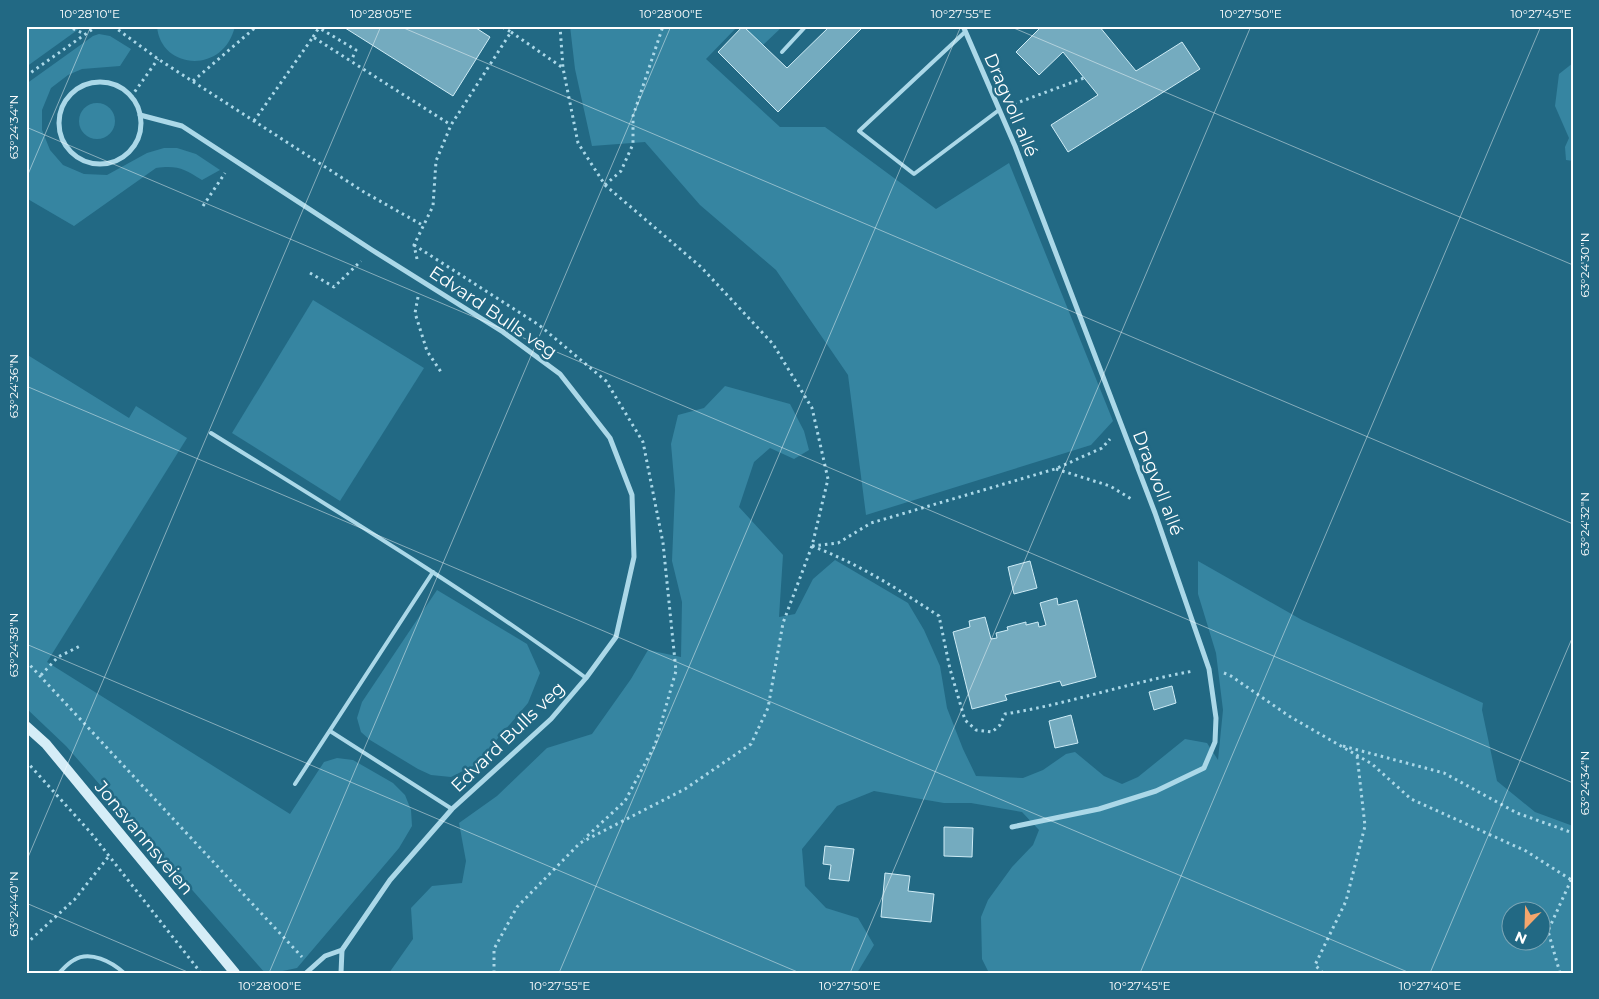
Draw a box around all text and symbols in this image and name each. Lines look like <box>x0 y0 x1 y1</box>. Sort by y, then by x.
text: 10°28'10"E <box>60 6 120 21</box>
text: 10°28'05"E <box>350 6 412 21</box>
text: 10°28'00"E <box>639 6 703 21</box>
text: 10°27'55"E <box>931 6 991 21</box>
text: 10°27'50"E <box>1220 6 1282 21</box>
text: 10°27'45"E <box>1510 6 1572 21</box>
street label: Dragvoll allé <box>979 50 1043 160</box>
text: 63°24'34"N <box>6 95 21 159</box>
text: 63°24'30"N <box>1577 232 1592 298</box>
street label: Edvard Bulls veg <box>425 261 561 363</box>
text: 63°24'36"N <box>6 354 21 418</box>
street label: Dragvoll allé <box>1128 427 1188 539</box>
text: 63°24'32"N <box>1577 492 1592 556</box>
text: 63°24'38"N <box>6 613 21 677</box>
street label: Edvard Bulls veg <box>447 677 569 797</box>
text: 63°24'34"N <box>1577 751 1592 815</box>
street label: Jonsvannsveien <box>89 776 198 900</box>
text: 63°24'40"N <box>6 871 21 937</box>
north arrow <box>1502 902 1552 952</box>
text: N <box>1512 927 1530 948</box>
text: 10°28'00"E <box>238 978 302 993</box>
text: 10°27'55"E <box>530 978 590 993</box>
text: 10°27'50"E <box>819 978 881 993</box>
text: 10°27'45"E <box>1109 978 1171 993</box>
text: 10°27'40"E <box>1399 978 1461 993</box>

